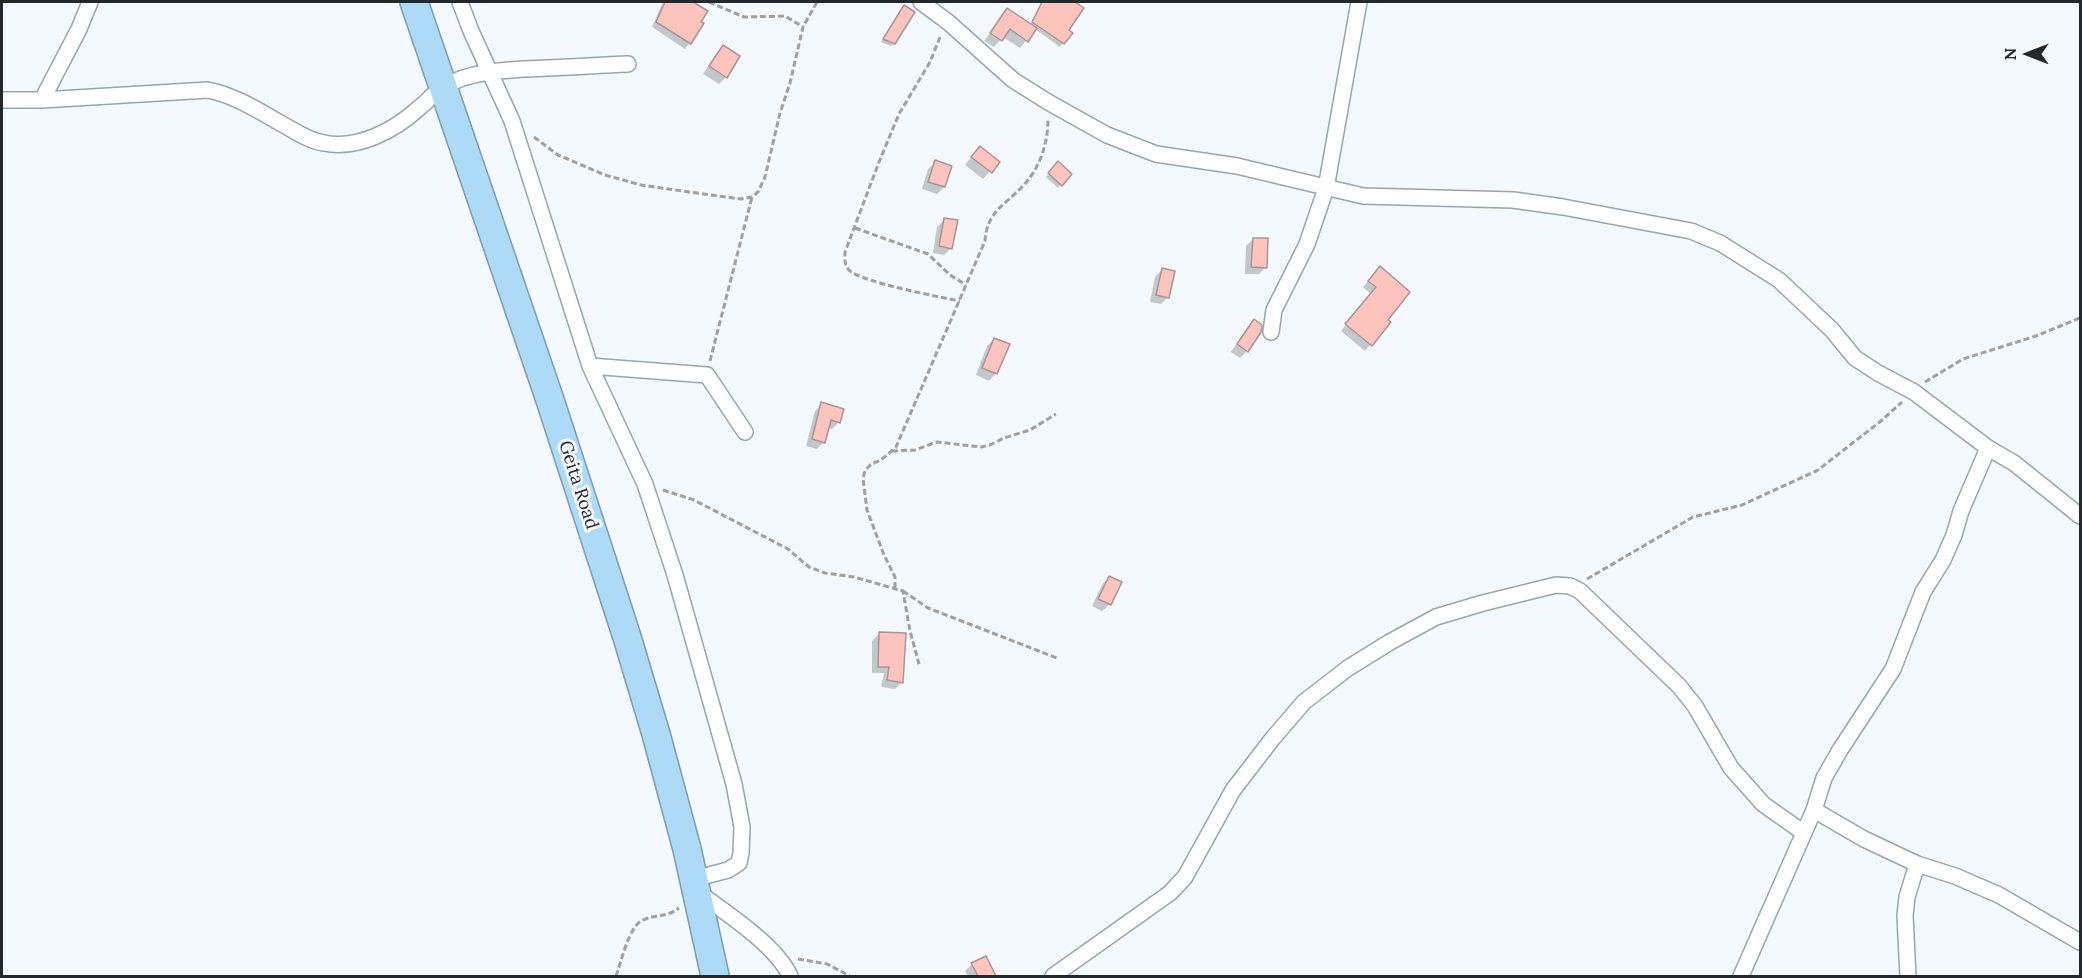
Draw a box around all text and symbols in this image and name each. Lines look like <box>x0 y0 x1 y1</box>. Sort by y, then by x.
north arrow <box>1998 24 2058 84</box>
text: N <box>2000 48 2020 60</box>
street label: Geita Road <box>554 438 602 532</box>

